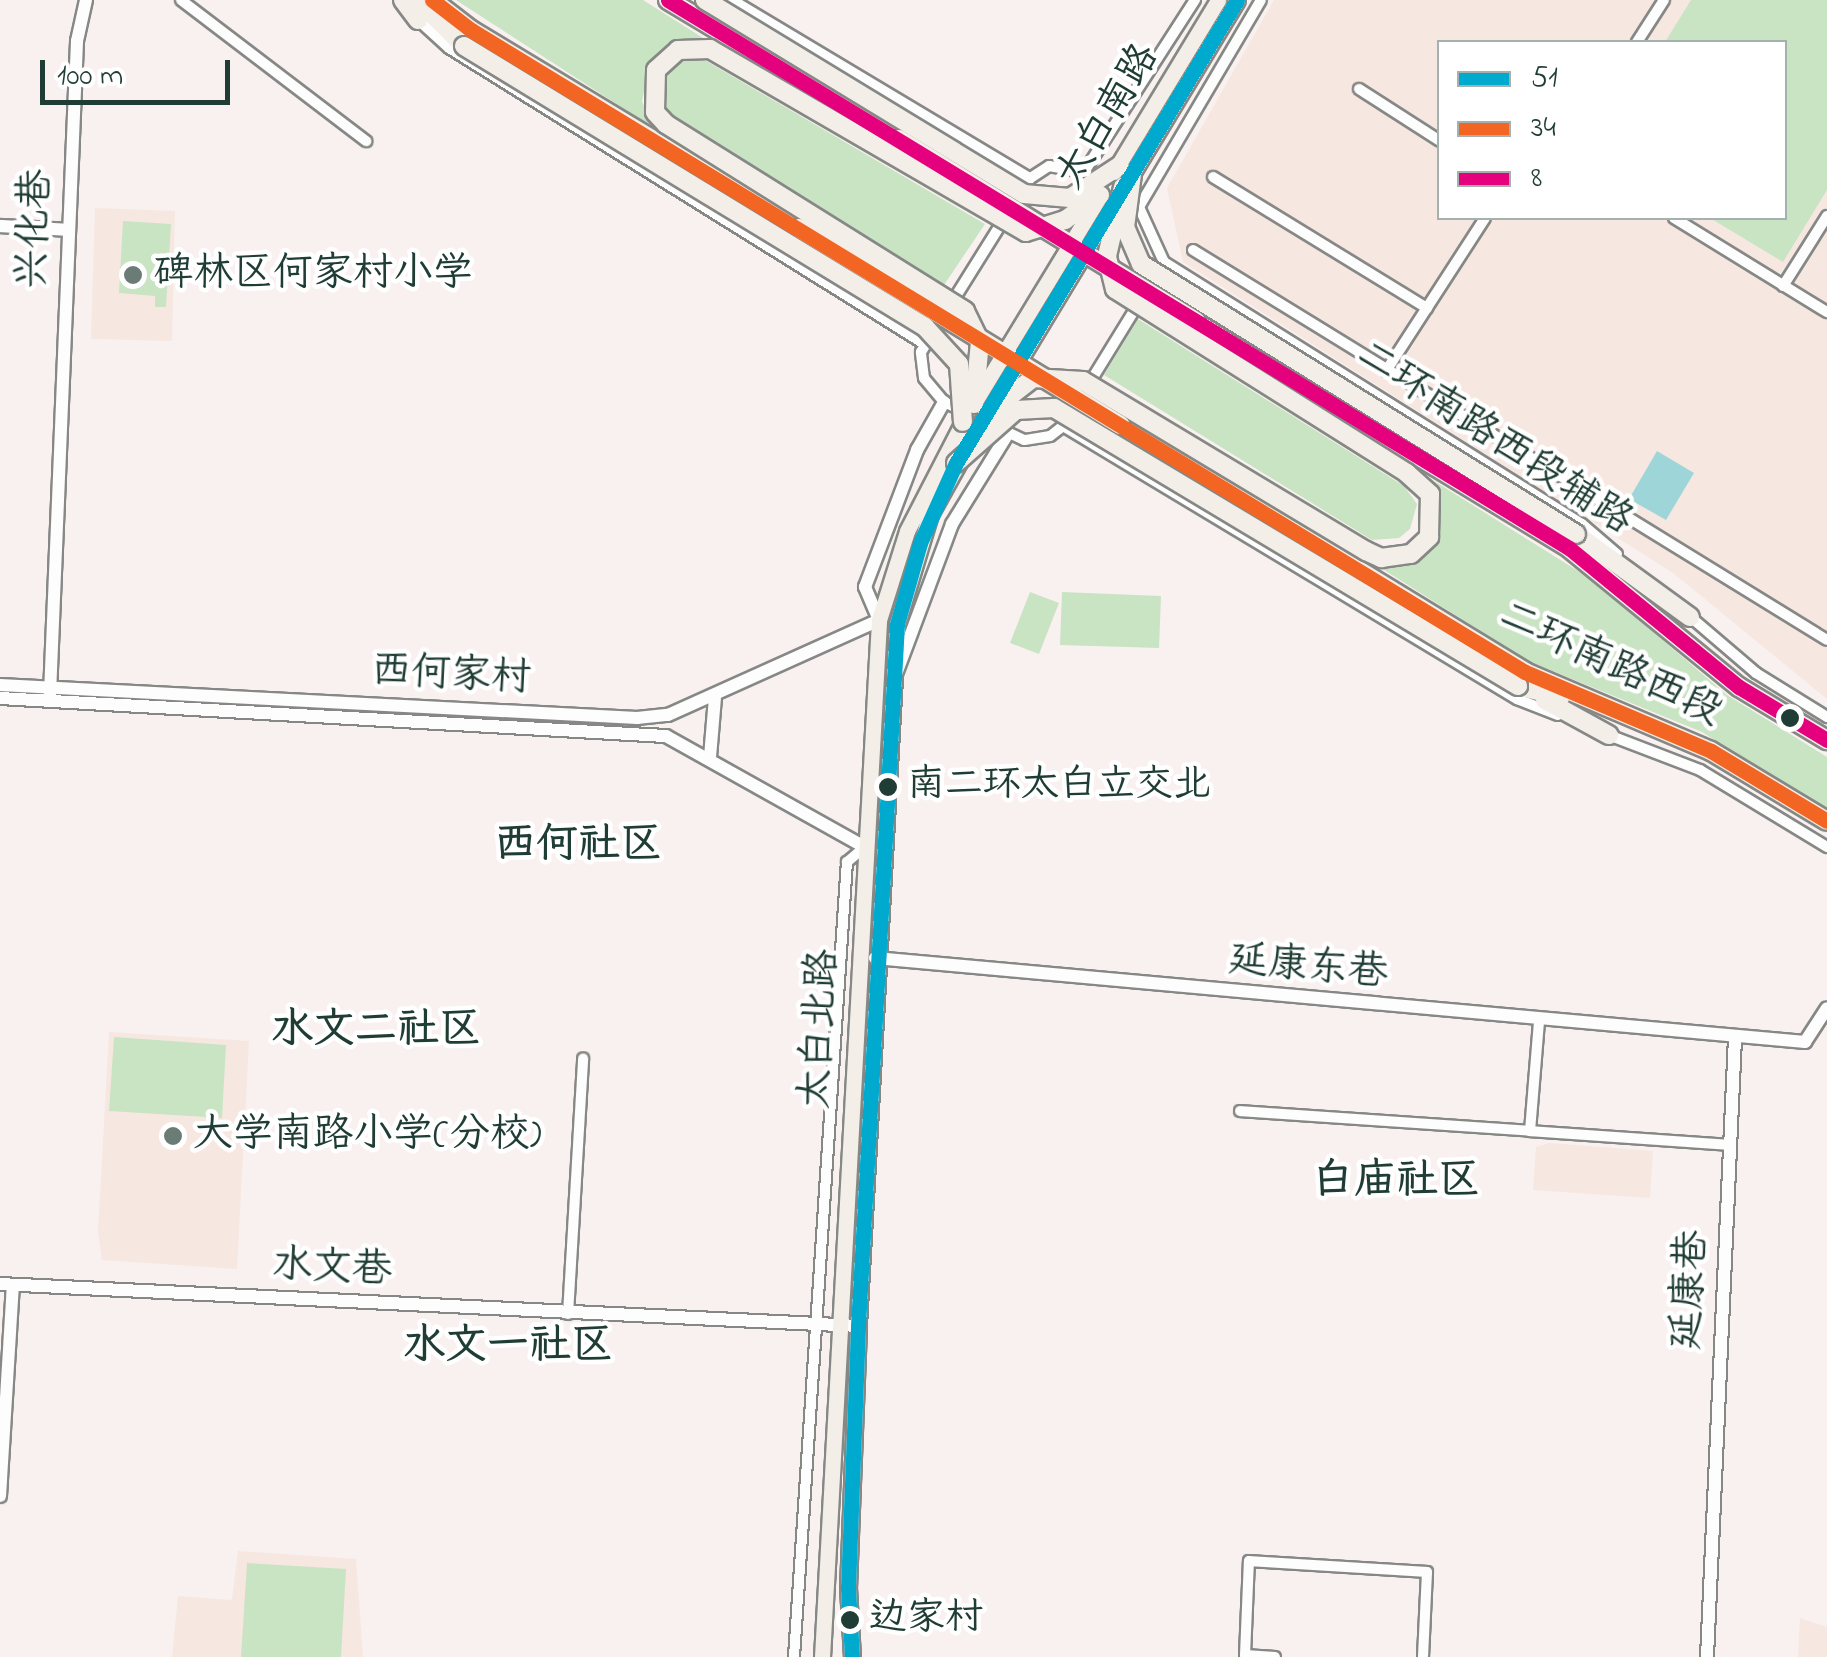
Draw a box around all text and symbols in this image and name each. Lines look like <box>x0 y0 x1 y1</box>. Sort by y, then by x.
street label: 太白南路 <box>1047 36 1171 198</box>
scale bar <box>45 40 235 102</box>
legend <box>1437 40 1787 220</box>
text: 100 m <box>57 55 123 99</box>
text: 51 <box>1531 57 1558 101</box>
text: 34 <box>1531 107 1556 151</box>
text: 8 <box>1531 157 1542 201</box>
street label: 兴化巷 <box>10 168 62 290</box>
place label: 碑林区何家村小学 <box>153 251 473 299</box>
marker: 碑林区何家村小学 <box>122 264 144 286</box>
street label: 二环南路西段辅路 <box>1347 332 1641 546</box>
street label: 二环南路西段 <box>1491 593 1729 737</box>
street label: 西何家村 <box>370 648 532 704</box>
unlabelled marker <box>1780 708 1800 728</box>
place label: 南二环太白立交北 <box>907 764 1211 810</box>
marker: 南二环太白立交北 <box>878 777 898 797</box>
district label: 西何社区 <box>494 821 662 871</box>
street label: 延康东巷 <box>1226 937 1390 999</box>
street label: 太白北路 <box>793 948 849 1110</box>
district label: 水文二社区 <box>271 1006 481 1056</box>
place label: 大学南路小学(分校) <box>193 1112 542 1160</box>
marker: 大学南路小学(分校) <box>162 1125 184 1147</box>
district label: 白庙社区 <box>1312 1157 1480 1207</box>
street label: 延康巷 <box>1664 1229 1718 1351</box>
street label: 水文巷 <box>271 1242 393 1296</box>
district label: 水文一社区 <box>403 1322 613 1372</box>
place label: 边家村 <box>869 1597 983 1643</box>
marker: 边家村 <box>840 1610 860 1630</box>

